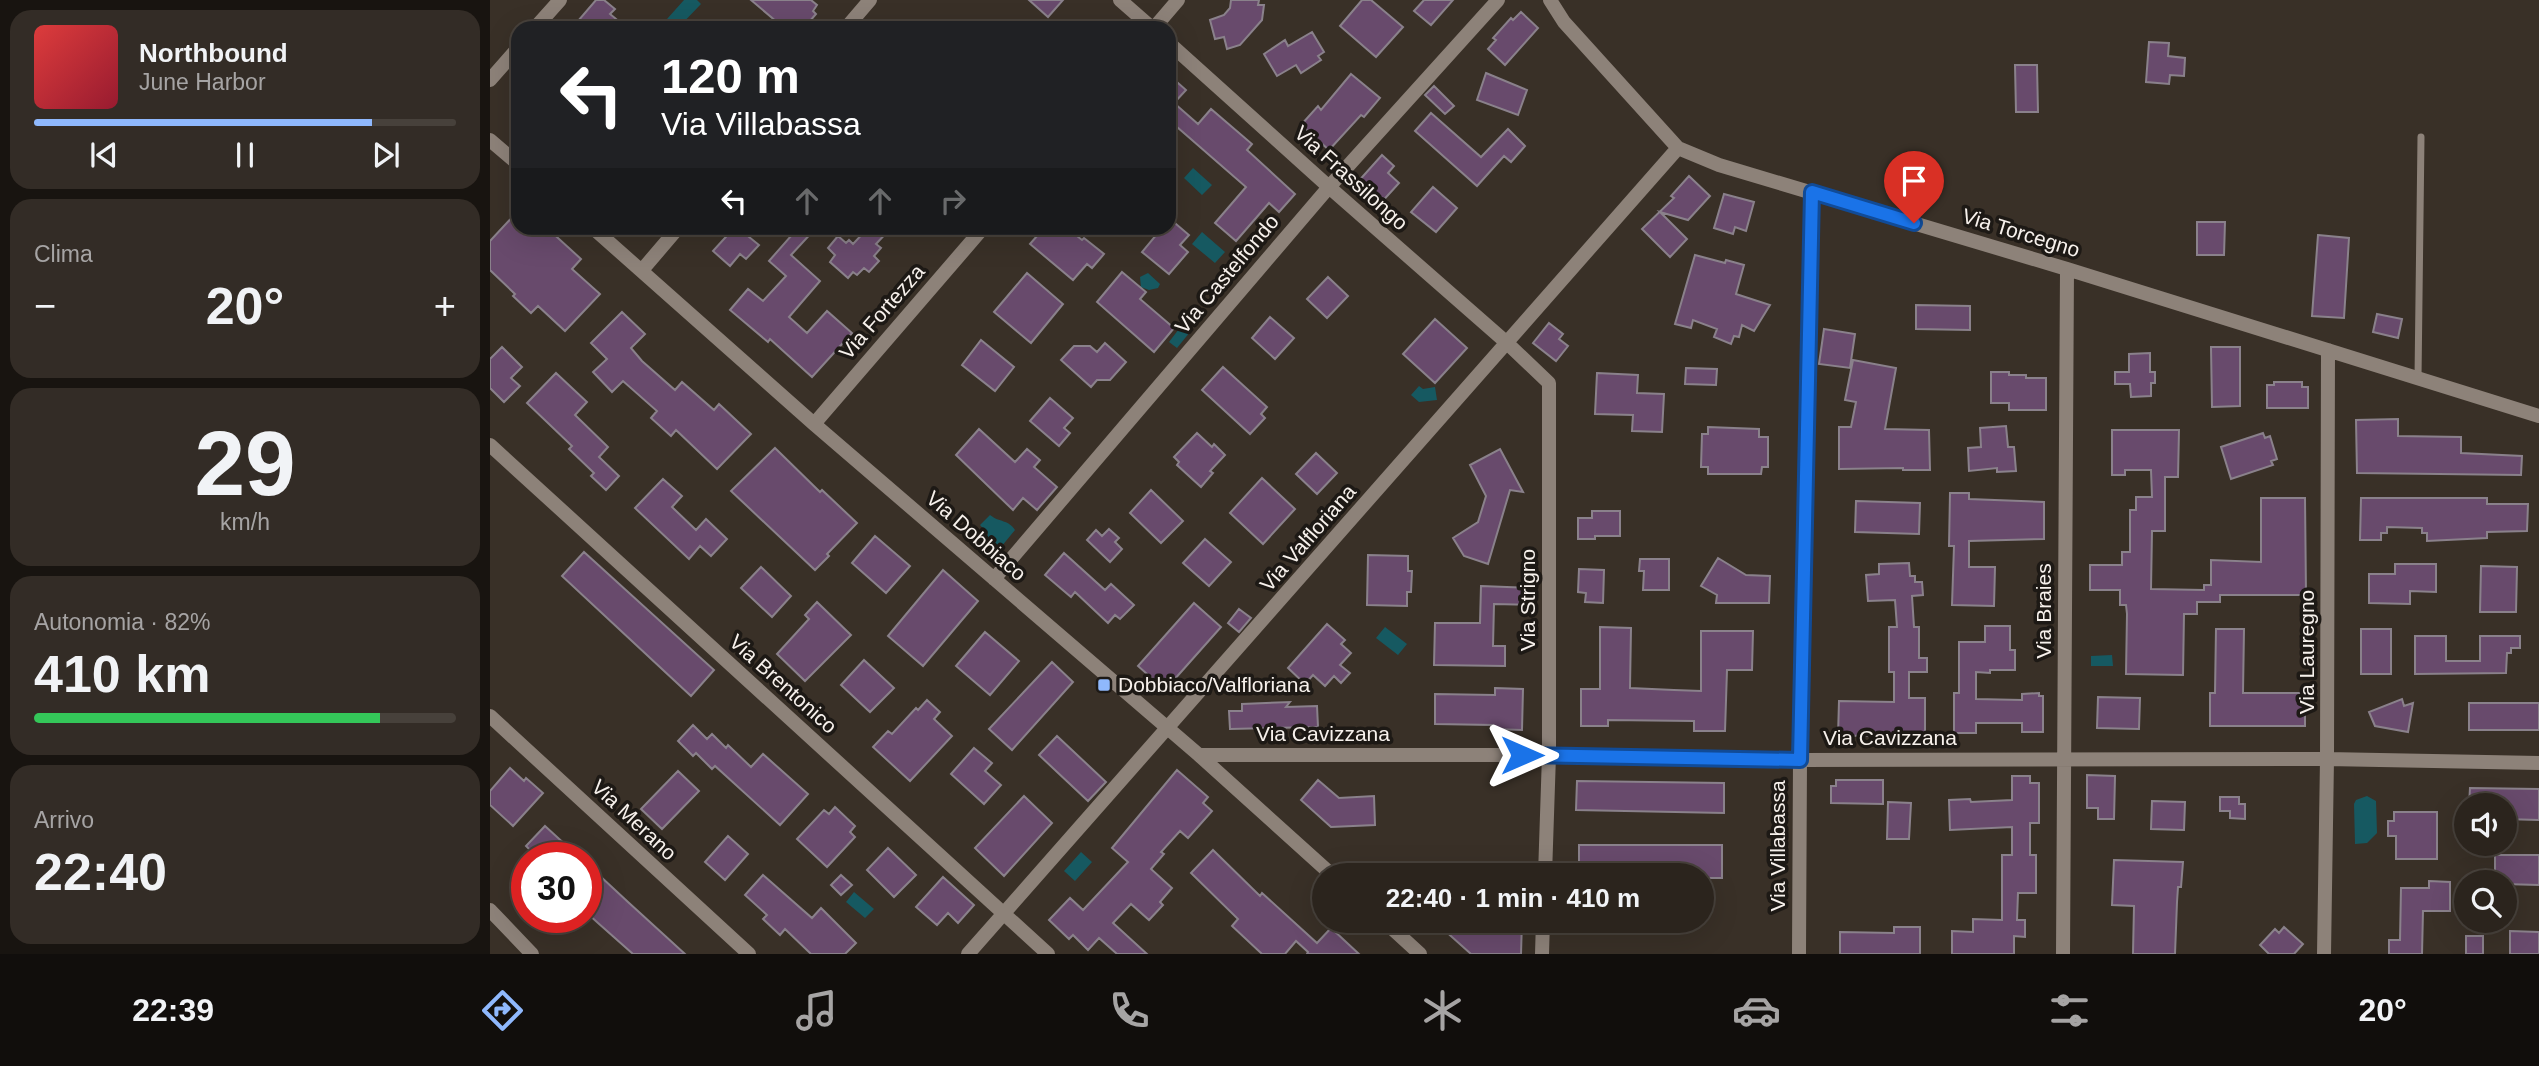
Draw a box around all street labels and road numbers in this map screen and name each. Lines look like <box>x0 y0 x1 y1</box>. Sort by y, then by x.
street label: Via Frassilongo <box>1290 121 1413 234</box>
street label: Via Torcegno <box>1960 204 2083 261</box>
street label: Via Castelfondo <box>1170 210 1283 338</box>
street label: Via Fortezza <box>834 260 929 364</box>
street label: Via Valfloriana <box>1255 480 1360 596</box>
street label: Via Dobbiaco <box>922 486 1031 585</box>
street label: Via Strigno <box>1516 549 1539 651</box>
street label: Via Braies <box>2032 563 2055 659</box>
street label: Via Lauregno <box>2295 590 2318 714</box>
street label: Via Brentonico <box>725 630 842 738</box>
street label: Via Cavizzana <box>1256 722 1390 745</box>
street label: Via Cavizzana <box>1823 726 1957 749</box>
street label: Via Merano <box>587 775 681 865</box>
street label: Via Villabassa <box>1766 780 1789 912</box>

